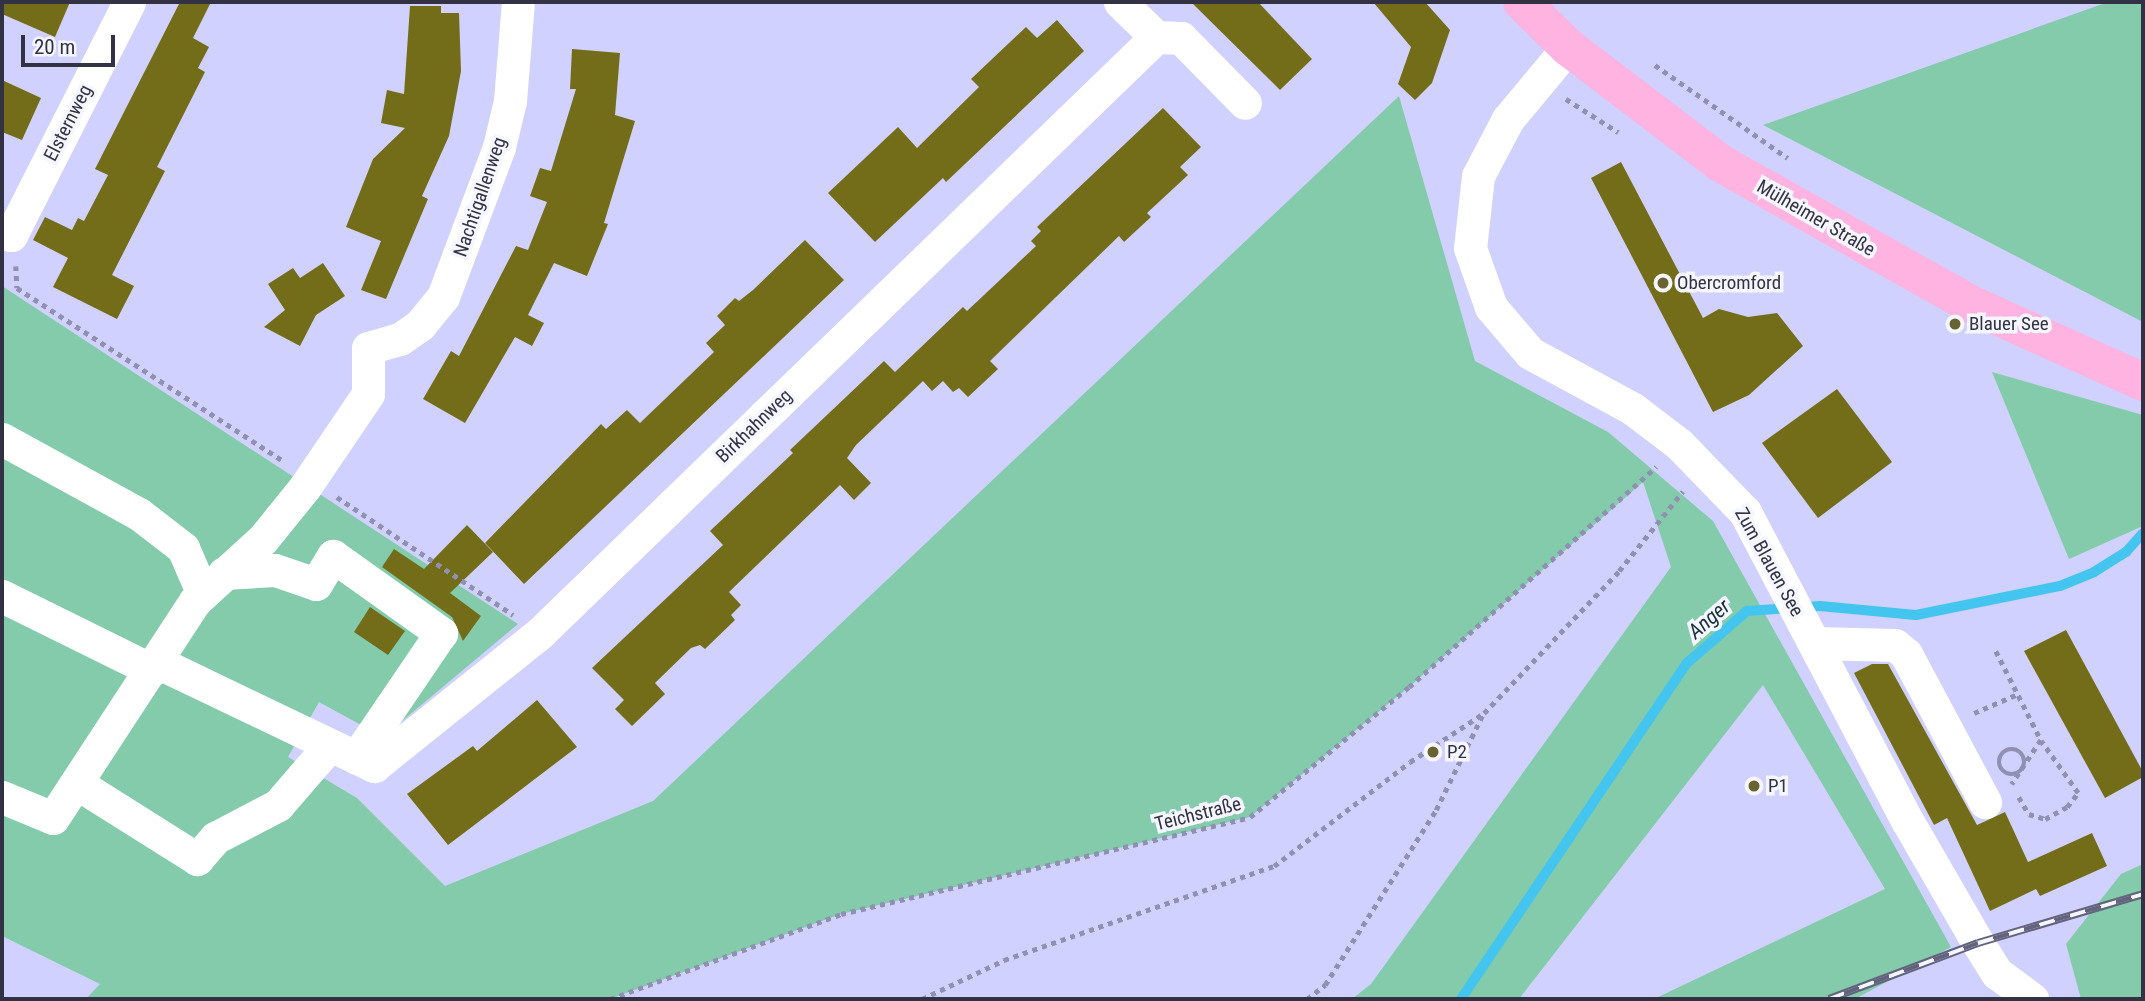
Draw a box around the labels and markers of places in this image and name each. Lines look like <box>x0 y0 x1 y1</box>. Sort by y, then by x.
place label: Obercromford <box>1677 272 1781 294</box>
marker: Obercromford <box>1655 275 1671 291</box>
place label: Blauer See <box>1969 313 2049 335</box>
marker: Blauer See <box>1947 316 1963 332</box>
place label: P2 <box>1447 741 1467 763</box>
marker: P2 <box>1425 744 1441 760</box>
place label: P1 <box>1768 775 1788 797</box>
marker: P1 <box>1746 778 1762 794</box>

